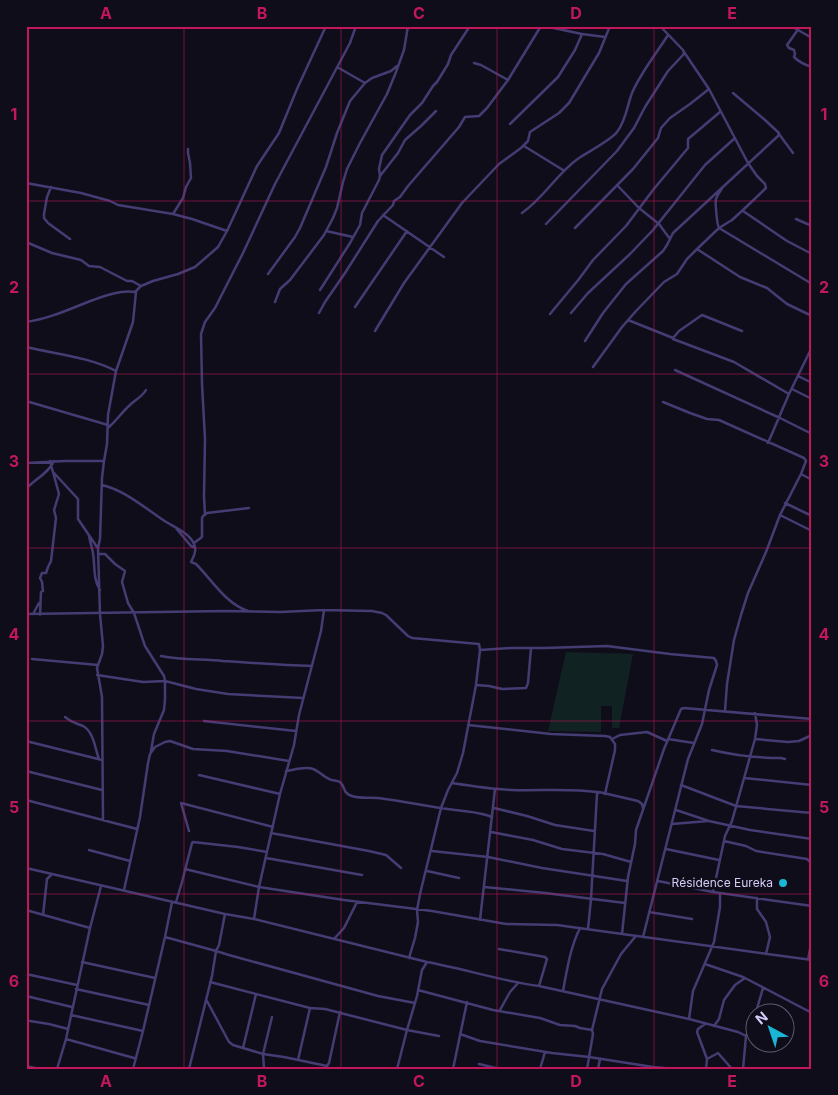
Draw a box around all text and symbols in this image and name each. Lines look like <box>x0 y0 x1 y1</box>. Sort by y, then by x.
text: A <box>100 3 112 23</box>
text: B <box>257 3 267 23</box>
text: C <box>413 3 425 23</box>
text: D <box>570 3 582 23</box>
text: E <box>727 3 737 23</box>
text: 1 <box>11 104 17 124</box>
text: 1 <box>821 104 827 124</box>
text: 2 <box>9 277 19 297</box>
text: 2 <box>819 277 829 297</box>
text: 3 <box>9 451 19 471</box>
text: 3 <box>819 451 829 471</box>
text: 4 <box>9 624 20 644</box>
text: 4 <box>819 624 830 644</box>
text: 5 <box>9 797 19 817</box>
text: 5 <box>819 797 829 817</box>
place label: Résidence Eureka <box>672 875 773 890</box>
marker: Résidence Eureka <box>777 877 789 889</box>
text: 6 <box>9 971 19 991</box>
text: 6 <box>819 971 829 991</box>
north arrow <box>746 1002 796 1052</box>
text: N <box>752 1008 771 1028</box>
text: A <box>100 1071 112 1091</box>
text: B <box>257 1071 267 1091</box>
text: C <box>413 1071 425 1091</box>
text: D <box>570 1071 582 1091</box>
text: E <box>727 1071 737 1091</box>

